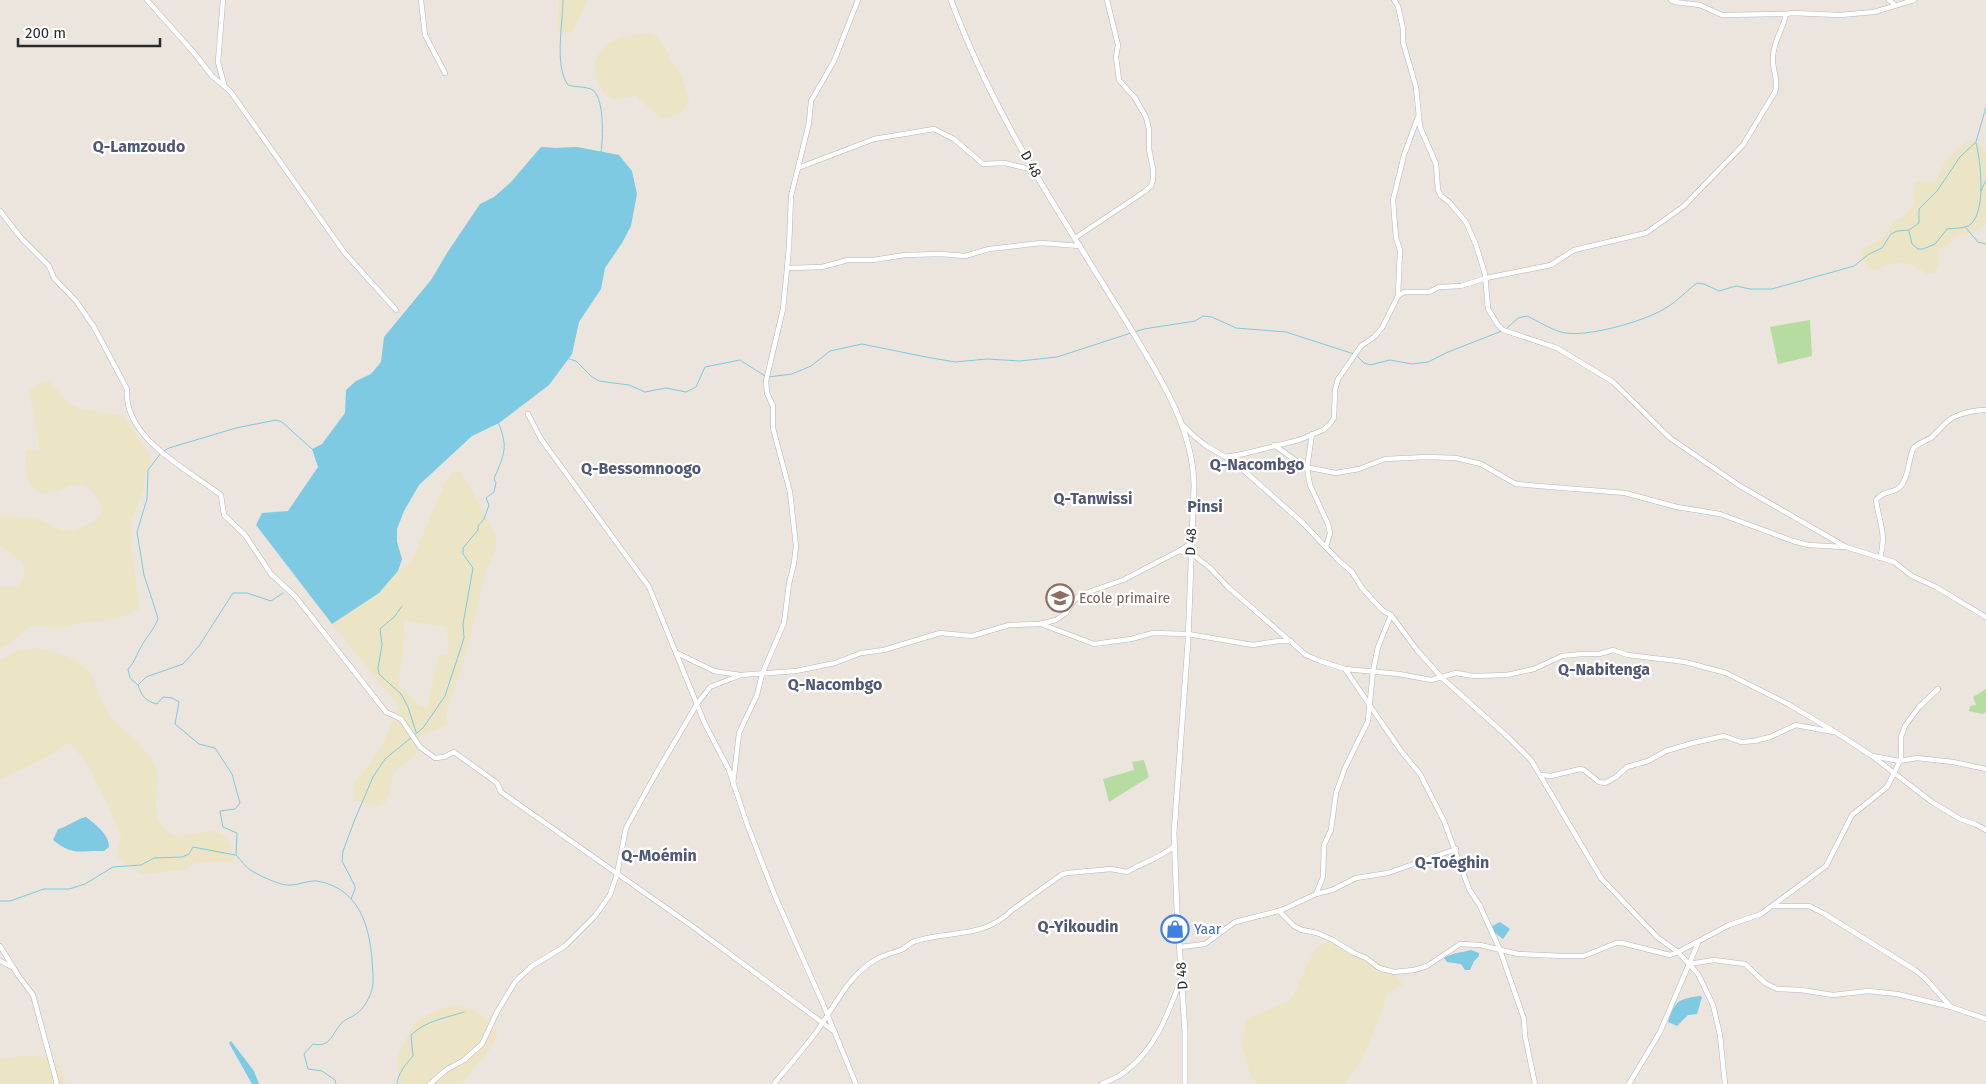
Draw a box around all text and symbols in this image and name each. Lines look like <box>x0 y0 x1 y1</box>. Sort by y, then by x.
scale bar <box>18 15 160 47</box>
text: 200 m <box>25 24 66 42</box>
district label: Q-Lamzoudo <box>93 137 185 156</box>
street label: D 48 <box>1017 148 1045 181</box>
district label: Q-Nacombgo <box>1210 455 1304 474</box>
district label: Q-Bessomnoogo <box>581 459 701 478</box>
district label: Q-Tanwissi <box>1054 489 1132 508</box>
district label: Pinsi <box>1187 497 1223 516</box>
street label: D 48 <box>1182 527 1200 556</box>
school or university icon: Ecole primaire <box>1045 583 1075 613</box>
place label: Ecole primaire <box>1079 590 1170 607</box>
district label: Q-Nabitenga <box>1558 660 1650 679</box>
district label: Q-Nacombgo <box>788 675 882 694</box>
district label: Q-Moémin <box>621 846 697 865</box>
district label: Q-Toéghin <box>1415 853 1489 872</box>
shop icon: Yaar <box>1160 914 1190 944</box>
district label: Q-Yikoudin <box>1037 917 1119 936</box>
place label: Yaar <box>1194 921 1222 938</box>
street label: D 48 <box>1173 961 1191 991</box>

